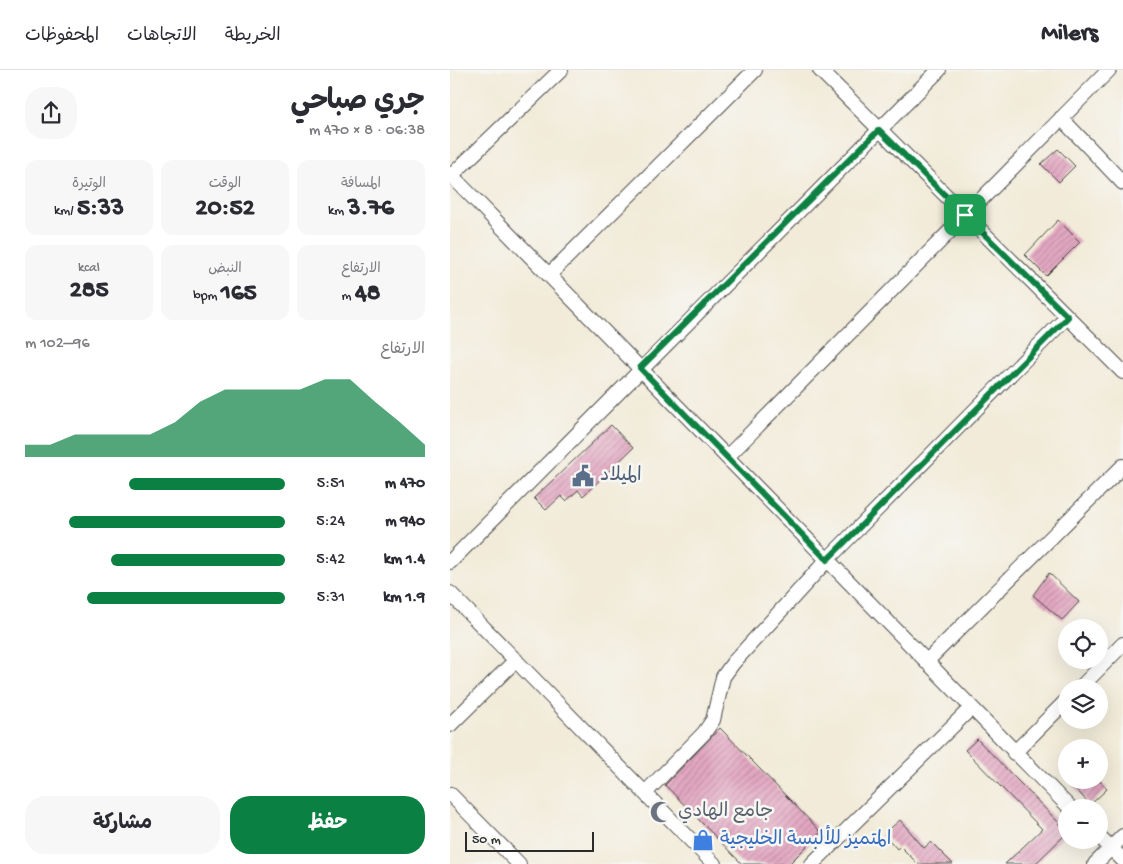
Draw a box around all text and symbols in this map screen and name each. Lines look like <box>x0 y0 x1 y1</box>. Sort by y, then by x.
text: Milers <box>1041 20 1098 49</box>
text: المحفوظات <box>25 26 99 47</box>
text: الاتجاهات <box>127 26 197 47</box>
text: الخريطة <box>225 26 281 47</box>
text: جري صباحي <box>291 86 425 119</box>
button: share <box>25 87 77 139</box>
text: 06:38 · 8 × 470 m <box>309 122 425 141</box>
text: الوتيرة <box>72 176 106 193</box>
text: الوقت <box>209 176 241 193</box>
text: المسافة <box>341 176 381 193</box>
pin <box>944 194 986 236</box>
text: 5:33 <box>77 195 124 224</box>
text: 20:52 <box>195 195 255 224</box>
text: 3.76 <box>348 195 394 224</box>
icon: arrive <box>951 201 979 229</box>
text: /km <box>54 203 77 220</box>
text: km <box>328 203 348 220</box>
text: kcal <box>78 260 100 277</box>
text: النبض <box>208 261 242 278</box>
text: الارتفاع <box>341 261 381 278</box>
text: 285 <box>69 277 109 306</box>
text: 165 <box>221 280 257 309</box>
text: 48 <box>355 280 380 309</box>
text: bpm <box>193 288 221 305</box>
text: m <box>342 288 355 305</box>
text: 96–102 m <box>25 335 89 354</box>
text: الارتفاع <box>380 341 425 360</box>
public building icon: الميلاد <box>570 463 596 489</box>
place label: الميلاد <box>600 465 642 488</box>
text: 5:51 <box>317 475 345 494</box>
text: 470 m <box>385 475 425 494</box>
text: 5:24 <box>316 513 345 532</box>
text: 940 m <box>385 513 425 532</box>
text: 5:42 <box>316 551 345 570</box>
text: 1.4 km <box>384 551 425 570</box>
text: 5:31 <box>317 589 345 608</box>
text: 1.9 km <box>383 589 425 608</box>
map controls <box>1058 619 1108 849</box>
button: locate <box>1058 619 1108 669</box>
button: layers <box>1058 679 1108 729</box>
button: + <box>1058 739 1108 789</box>
button: مشاركة <box>25 796 220 854</box>
button: حفظ <box>230 796 425 854</box>
mosque icon: جامع الهادي <box>648 799 674 825</box>
button: − <box>1058 799 1108 849</box>
place label: جامع الهادي <box>678 801 773 824</box>
place label: المتميز للألبسة الخليجية <box>720 825 892 852</box>
shop icon: المتميز للألبسة الخليجية <box>690 827 716 853</box>
scale bar <box>465 829 594 852</box>
text: 50 m <box>472 832 501 849</box>

